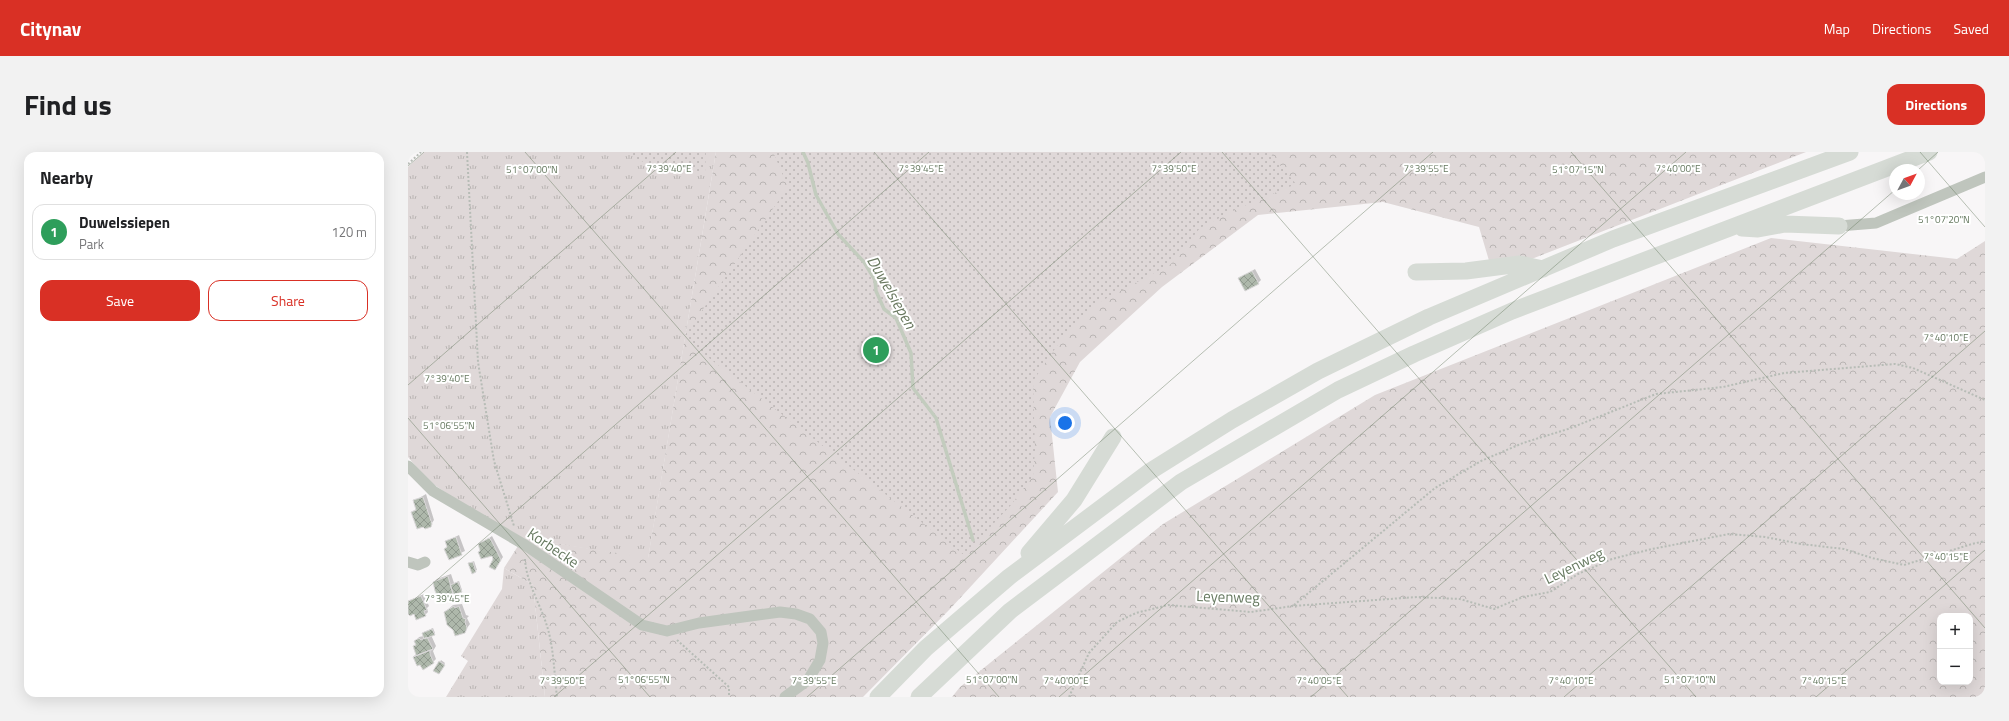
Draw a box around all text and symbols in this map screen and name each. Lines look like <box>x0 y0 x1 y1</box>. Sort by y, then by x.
text: Citynav <box>20 14 81 43</box>
text: Map <box>1824 18 1850 39</box>
text: Directions <box>1872 18 1931 39</box>
text: Saved <box>1953 18 1989 39</box>
text: Find us <box>24 83 112 126</box>
button: Directions <box>1887 84 1985 125</box>
text: 7°39'40"E <box>647 161 692 176</box>
text: 7°39'45"E <box>899 161 944 176</box>
text: 7°39'50"E <box>1152 161 1197 176</box>
text: 7°39'55"E <box>1404 161 1449 176</box>
text: 7°40'00"E <box>1656 161 1701 176</box>
text: 51°07'00"N <box>506 162 558 177</box>
text: 51°07'15"N <box>1552 162 1604 177</box>
north arrow <box>1889 164 1925 200</box>
text: Nearby <box>40 165 93 191</box>
text: Duwelssiepen <box>79 211 170 234</box>
text: 51°07'20"N <box>1918 212 1970 227</box>
text: 1 <box>50 222 58 242</box>
text: 120 m <box>331 222 367 242</box>
text: Park <box>79 234 104 254</box>
water label: Duwelsiepen <box>861 251 923 334</box>
button: Save <box>40 280 200 321</box>
button: Share <box>208 280 368 321</box>
text: 7°40'10"E <box>1924 330 1969 345</box>
pin: 1 <box>863 335 889 365</box>
text: 7°39'40"E <box>425 371 470 386</box>
your location <box>1055 413 1075 433</box>
text: 51°06'55"N <box>423 418 475 433</box>
street label: Korbecke <box>523 522 584 573</box>
street label: Leyenweg <box>1540 541 1608 590</box>
text: 7°40'15"E <box>1924 549 1969 564</box>
street label: Leyenweg <box>1196 584 1261 609</box>
text: 7°39'45"E <box>425 591 470 606</box>
map controls <box>1937 613 1973 685</box>
button: + <box>1937 613 1973 649</box>
button: − <box>1937 649 1973 685</box>
text: 51°06'55"N <box>618 672 670 687</box>
text: 51°07'00"N <box>966 672 1018 687</box>
text: 51°07'10"N <box>1664 672 1716 687</box>
text: 7°39'50"E <box>540 673 585 688</box>
text: 7°39'55"E <box>792 673 837 688</box>
text: 7°40'00"E <box>1044 673 1089 688</box>
text: 7°40'05"E <box>1297 673 1342 688</box>
text: 7°40'10"E <box>1549 673 1594 688</box>
text: 7°40'15"E <box>1802 673 1847 688</box>

